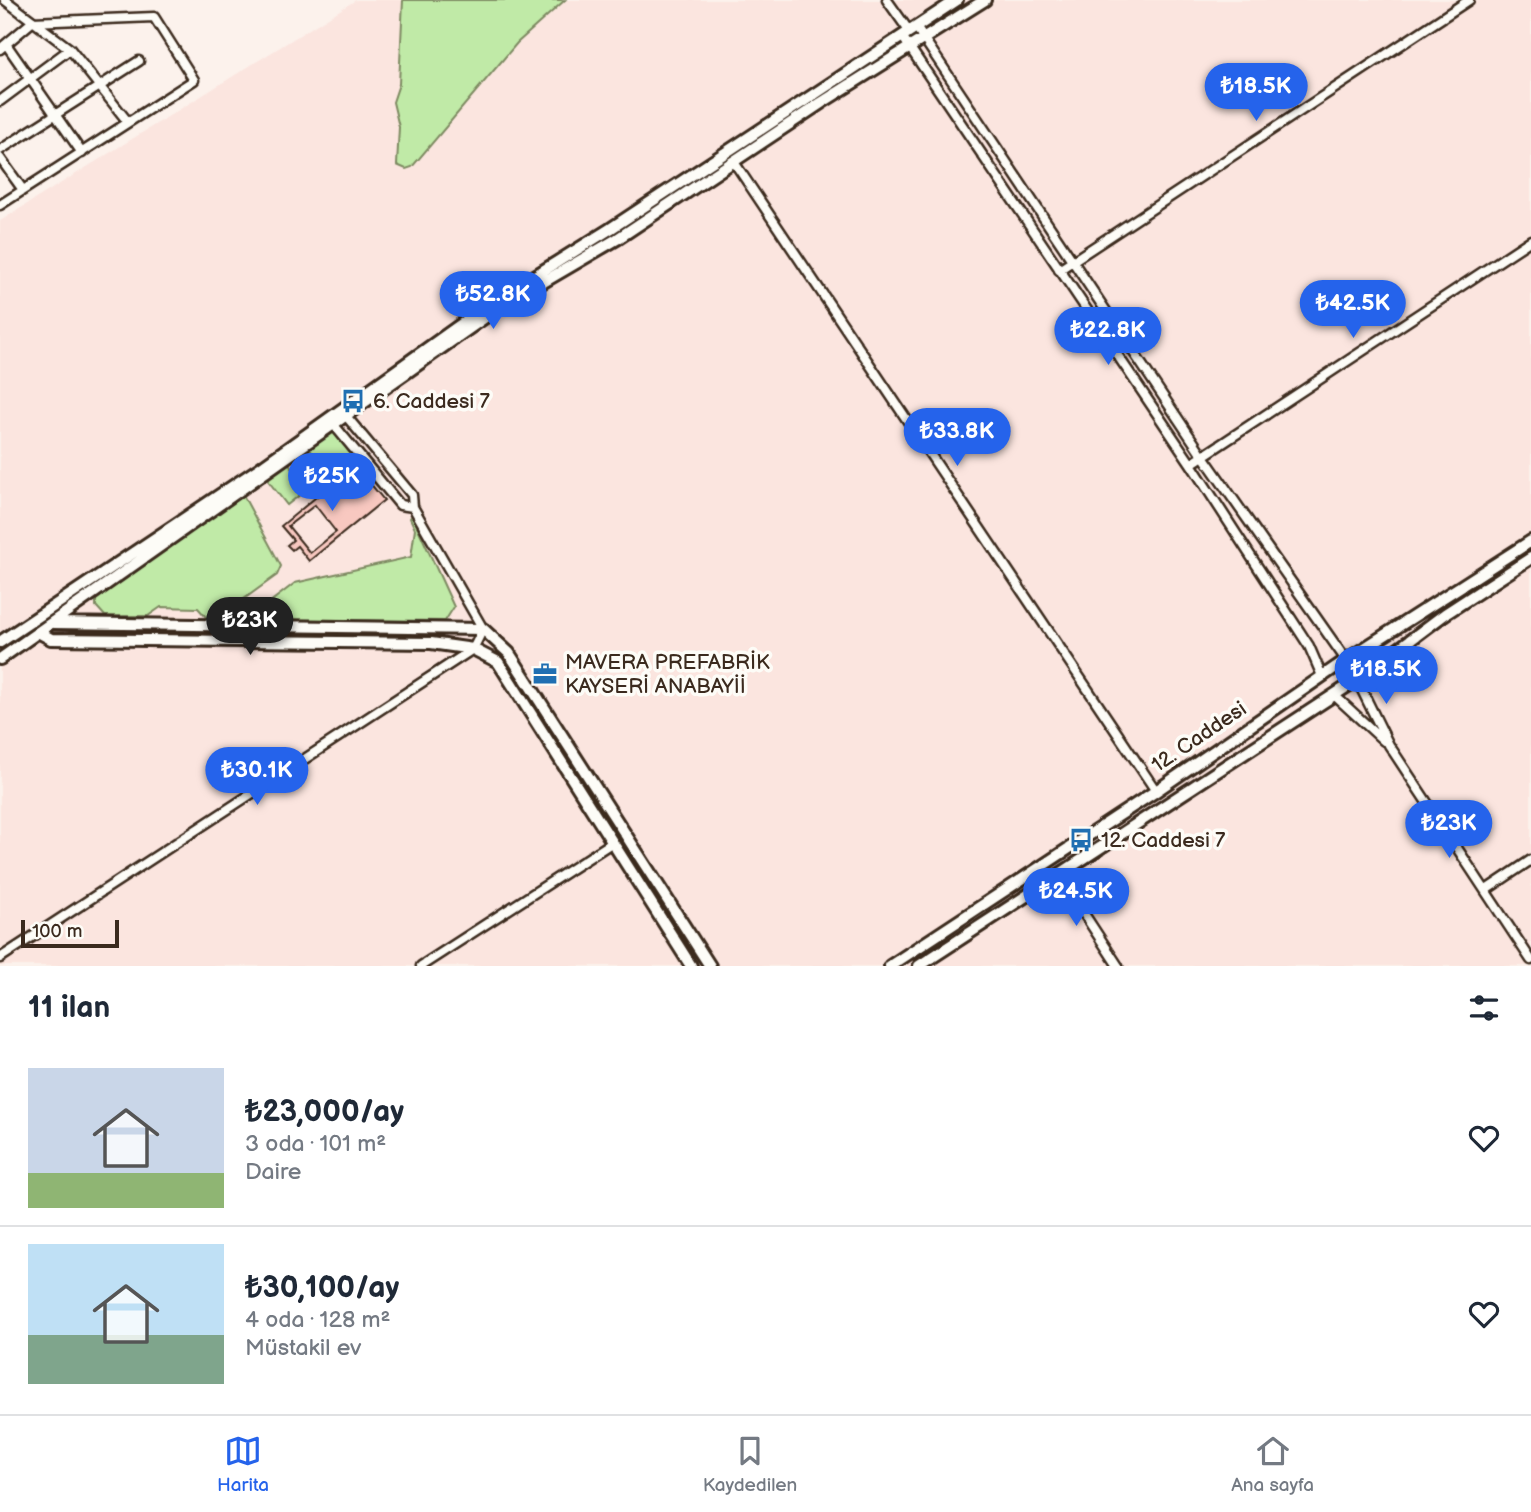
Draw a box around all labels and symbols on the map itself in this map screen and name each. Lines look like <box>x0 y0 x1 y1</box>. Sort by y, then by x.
pin: ₺18.5K <box>1199 64 1313 123</box>
pin: ₺52.8K <box>436 272 550 331</box>
pin: ₺42.5K <box>1296 280 1410 340</box>
pin: ₺22.8K <box>1051 308 1165 367</box>
bus stop icon: 6. Caddesi 7 <box>339 387 367 415</box>
place label: 6. Caddesi 7 <box>373 389 490 414</box>
pin: ₺33.8K <box>900 408 1014 468</box>
pin: ₺25K <box>291 454 373 513</box>
pin: ₺23K <box>209 598 291 657</box>
pin: ₺18.5K <box>1329 646 1443 706</box>
place label: MAVERA PREFABRİK KAYSERİ ANABAYİİ <box>565 650 770 699</box>
office icon: MAVERA PREFABRİK KAYSERİ ANABAYİİ <box>531 660 559 688</box>
street label: 12. Caddesi <box>1147 696 1251 778</box>
pin: ₺30.1K <box>200 748 314 807</box>
pin: ₺23K <box>1408 800 1490 860</box>
bus stop icon: 12. Caddesi 7 <box>1067 826 1095 854</box>
place label: 12. Caddesi 7 <box>1101 828 1226 853</box>
pin: ₺24.5K <box>1019 869 1133 928</box>
scale bar <box>21 917 119 949</box>

